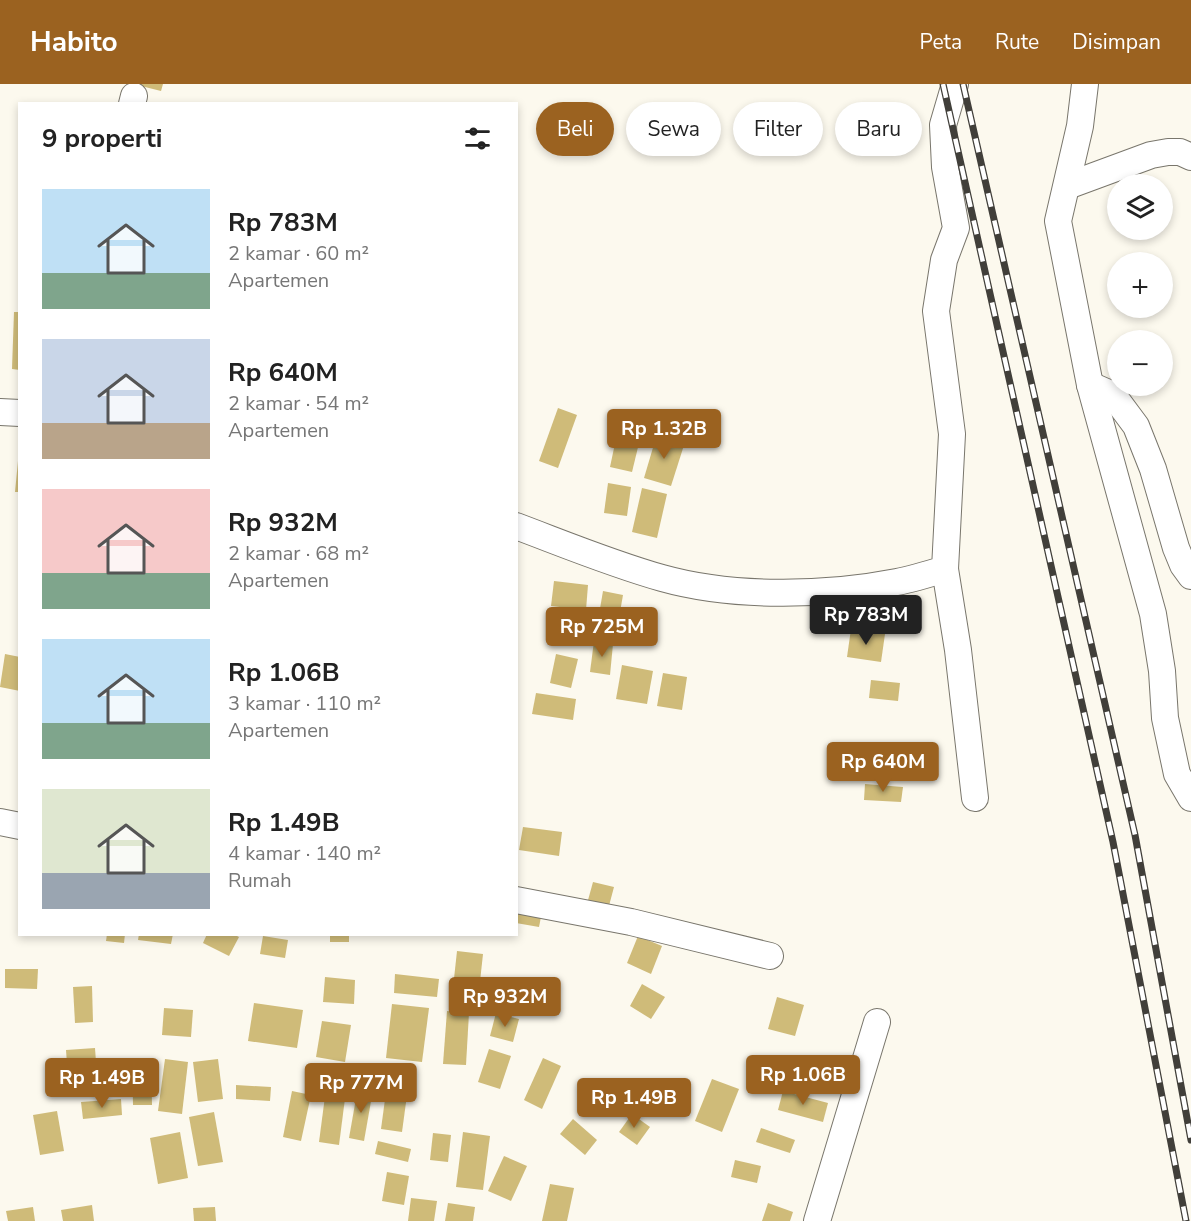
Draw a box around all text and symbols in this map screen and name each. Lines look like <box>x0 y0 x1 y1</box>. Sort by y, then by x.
text: Habito <box>30 23 118 61</box>
text: Peta <box>920 28 962 56</box>
text: Rute <box>995 28 1039 56</box>
text: Disimpan <box>1072 28 1161 56</box>
chip: Beli <box>536 102 614 156</box>
chip: Sewa <box>626 102 721 156</box>
chip: Filter <box>733 102 823 156</box>
chip: Baru <box>835 102 922 156</box>
text: 9 properti <box>42 121 162 156</box>
icon: filters <box>461 122 494 155</box>
map controls <box>1107 174 1173 396</box>
button: layers <box>1107 174 1173 240</box>
text: Rp 783M <box>228 205 338 240</box>
icon: home <box>90 213 162 285</box>
text: 2 kamar · 60 m² <box>228 240 369 267</box>
button: + <box>1107 252 1173 318</box>
text: Apartemen <box>228 267 329 294</box>
button: − <box>1107 330 1173 396</box>
text: Rp 640M <box>228 355 338 390</box>
icon: home <box>90 363 162 435</box>
text: 2 kamar · 54 m² <box>228 390 369 417</box>
pin: Rp 1.32B <box>602 409 726 460</box>
text: Rp 1.32B <box>621 415 707 442</box>
text: Apartemen <box>228 417 329 444</box>
text: Rp 932M <box>228 505 338 540</box>
icon: home <box>90 513 162 585</box>
text: 2 kamar · 68 m² <box>228 540 369 567</box>
text: Apartemen <box>228 567 329 594</box>
pin: Rp 783M <box>811 595 921 646</box>
text: Rp 783M <box>824 601 908 628</box>
pin: Rp 725M <box>547 607 657 658</box>
text: Rp 725M <box>560 613 644 640</box>
text: Rp 1.06B <box>228 655 340 690</box>
icon: home <box>90 663 162 735</box>
text: 3 kamar · 110 m² <box>228 690 381 717</box>
text: Apartemen <box>228 717 329 744</box>
pin: Rp 640M <box>828 742 938 793</box>
text: Rp 640M <box>841 748 925 775</box>
text: Rp 1.49B <box>228 805 340 840</box>
icon: home <box>90 813 162 885</box>
text: 4 kamar · 140 m² <box>228 840 381 867</box>
text: Rumah <box>228 867 292 894</box>
pin: Rp 932M <box>450 977 560 1028</box>
text: Rp 932M <box>463 983 547 1010</box>
pin: Rp 1.06B <box>741 1055 865 1106</box>
pin: Rp 1.49B <box>40 1058 164 1109</box>
text: Rp 1.06B <box>760 1061 846 1088</box>
pin: Rp 777M <box>306 1063 416 1114</box>
text: Rp 1.49B <box>59 1064 145 1091</box>
text: Rp 777M <box>319 1069 403 1096</box>
pin: Rp 1.49B <box>572 1078 696 1129</box>
text: Rp 1.49B <box>591 1084 677 1111</box>

